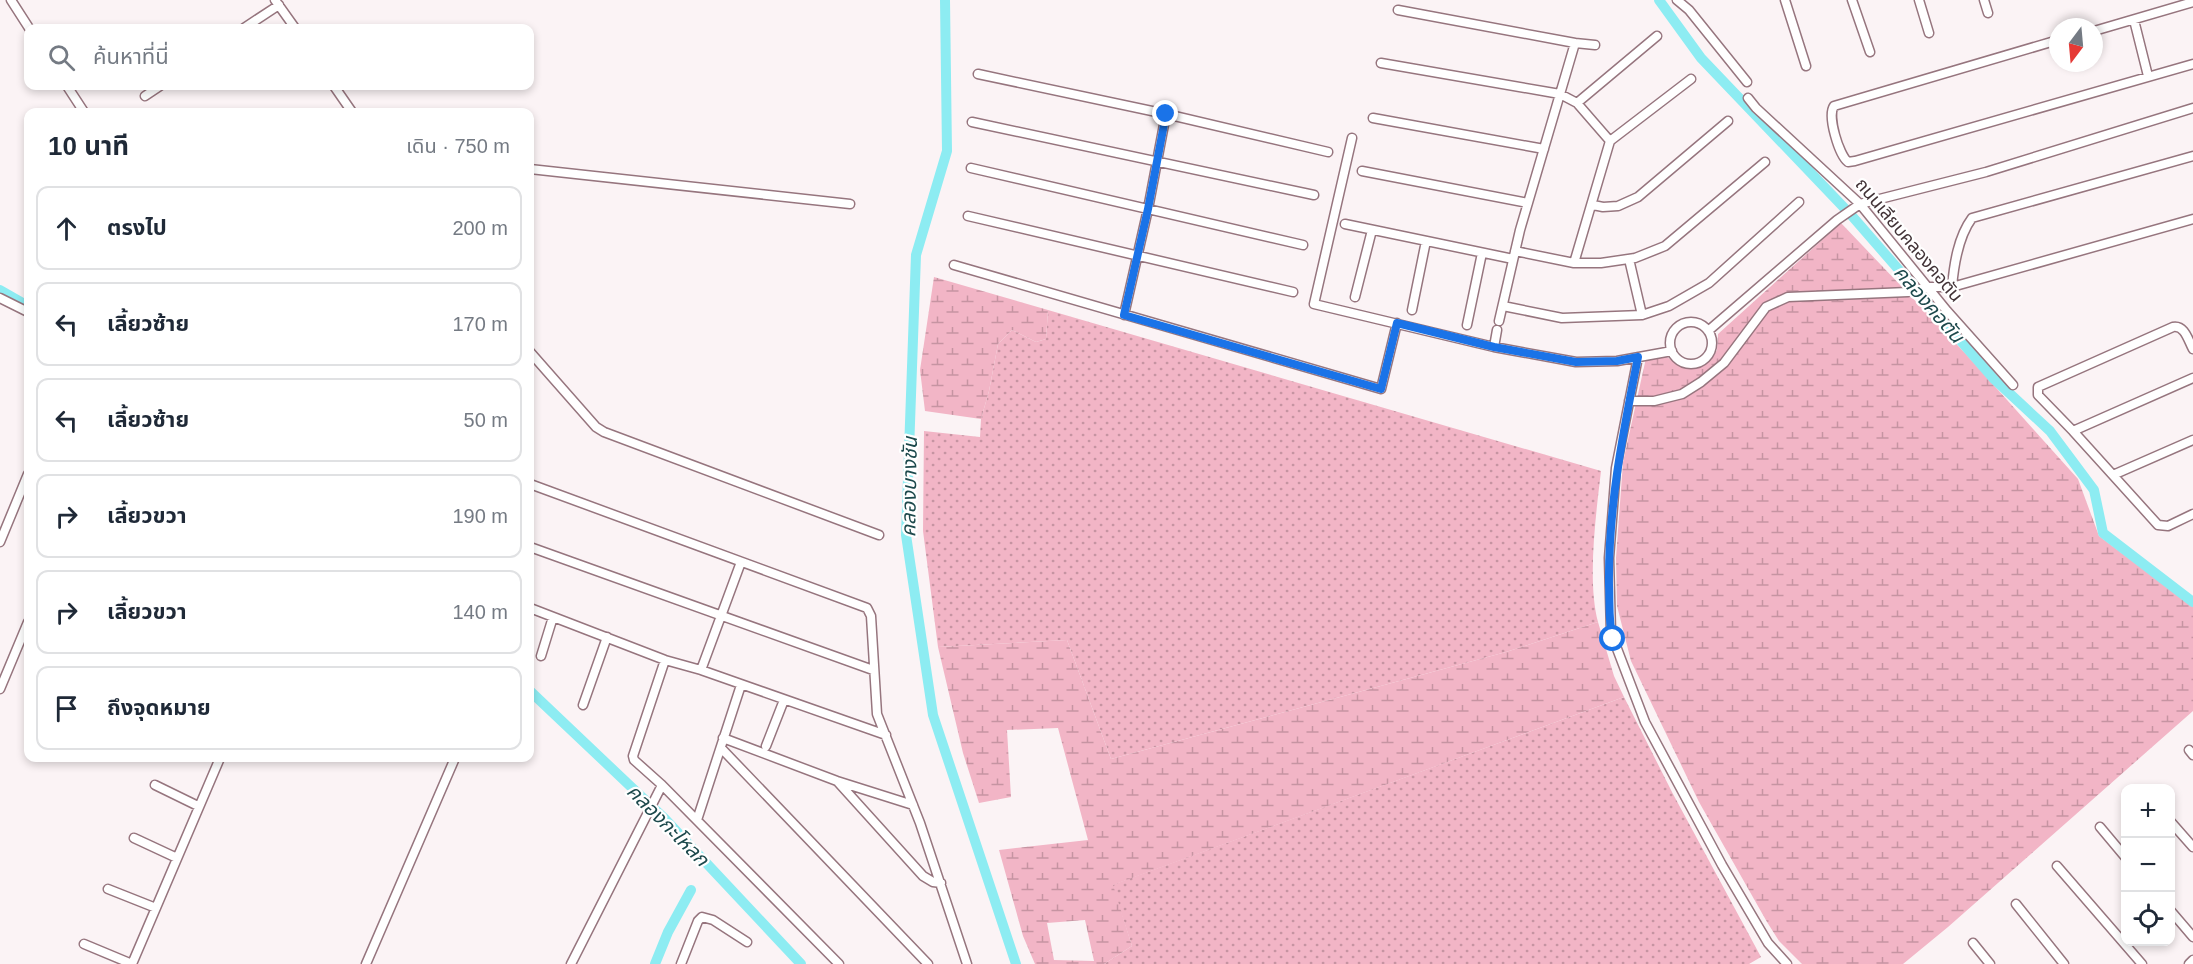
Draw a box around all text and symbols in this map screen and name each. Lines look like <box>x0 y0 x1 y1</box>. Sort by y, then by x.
north arrow <box>2049 18 2103 72</box>
search box <box>24 24 534 90</box>
icon: search <box>45 41 78 74</box>
text: ค้นหาที่นี่ <box>93 44 169 69</box>
route end <box>1152 100 1178 126</box>
text: 10 นาที <box>48 131 129 161</box>
text: เดิน · 750 m <box>406 135 510 157</box>
street label: ถนนเลียบคลองคอตัน <box>1851 174 1967 306</box>
icon: ahead <box>50 212 83 245</box>
text: ตรงไป <box>107 215 167 240</box>
text: 200 m <box>452 217 508 239</box>
water label: คลองคอตัน <box>1889 260 1969 348</box>
icon: left <box>50 308 83 341</box>
text: เลี้ยวซ้าย <box>107 311 189 336</box>
text: 170 m <box>452 313 508 335</box>
icon: left <box>50 404 83 437</box>
text: เลี้ยวซ้าย <box>107 407 189 432</box>
text: 50 m <box>464 409 508 431</box>
water label: คลองบางชัน <box>897 435 921 537</box>
icon: right <box>50 500 83 533</box>
text: เลี้ยวขวา <box>107 503 187 528</box>
text: 190 m <box>452 505 508 527</box>
icon: right <box>50 596 83 629</box>
text: เลี้ยวขวา <box>107 599 187 624</box>
text: 140 m <box>452 601 508 623</box>
route start <box>1599 625 1625 651</box>
icon: arrive <box>50 692 83 725</box>
text: ถึงจุดหมาย <box>107 695 211 720</box>
water label: คลองกะโหลก <box>623 780 714 871</box>
map controls <box>2121 784 2175 946</box>
button: + <box>2121 784 2175 838</box>
button: − <box>2121 838 2175 892</box>
button: locate <box>2121 892 2175 946</box>

